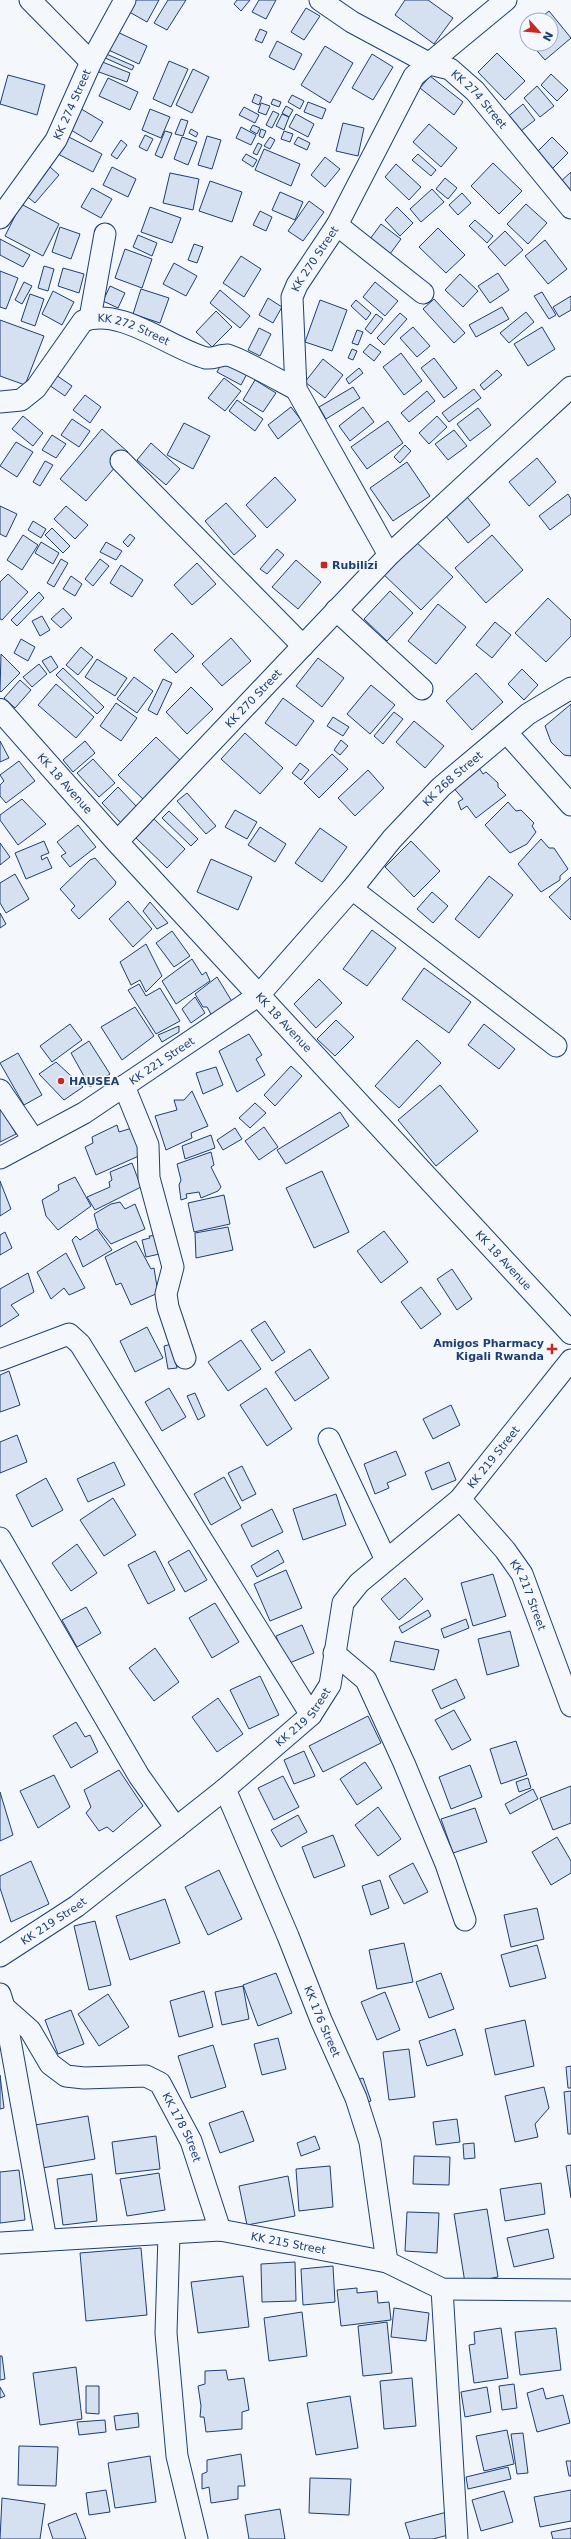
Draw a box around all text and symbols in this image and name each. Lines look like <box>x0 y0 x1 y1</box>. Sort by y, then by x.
north arrow <box>519 12 559 52</box>
text: N <box>540 29 555 43</box>
street label: KK 274 Street <box>51 67 94 142</box>
street label: KK 274 Street <box>448 67 510 132</box>
street label: KK 270 Street <box>289 223 342 294</box>
street label: KK 272 Street <box>97 312 172 349</box>
place label: Rubilizi <box>332 559 378 572</box>
marker: Rubilizi <box>319 560 329 570</box>
street label: KK 270 Street <box>223 666 285 731</box>
street label: KK 268 Street <box>420 748 486 809</box>
street label: KK 18 Avenue <box>34 751 95 817</box>
street label: KK 18 Avenue <box>253 990 314 1055</box>
street label: KK 221 Street <box>127 1034 198 1088</box>
place label: HAUSEA <box>69 1075 120 1088</box>
marker: HAUSEA <box>56 1076 66 1086</box>
street label: KK 18 Avenue <box>473 1228 534 1293</box>
place label: Amigos Pharmacy Kigali Rwanda <box>433 1337 544 1363</box>
marker: Amigos Pharmacy Kigali Rwanda <box>547 1344 557 1354</box>
street label: KK 219 Street <box>465 1423 523 1491</box>
street label: KK 217 Street <box>507 1557 549 1633</box>
street label: KK 219 Street <box>273 1685 334 1750</box>
street label: KK 219 Street <box>19 1895 90 1948</box>
street label: KK 176 Street <box>301 1984 343 2060</box>
street label: KK 178 Street <box>159 2090 204 2164</box>
street label: KK 215 Street <box>250 2230 327 2257</box>

